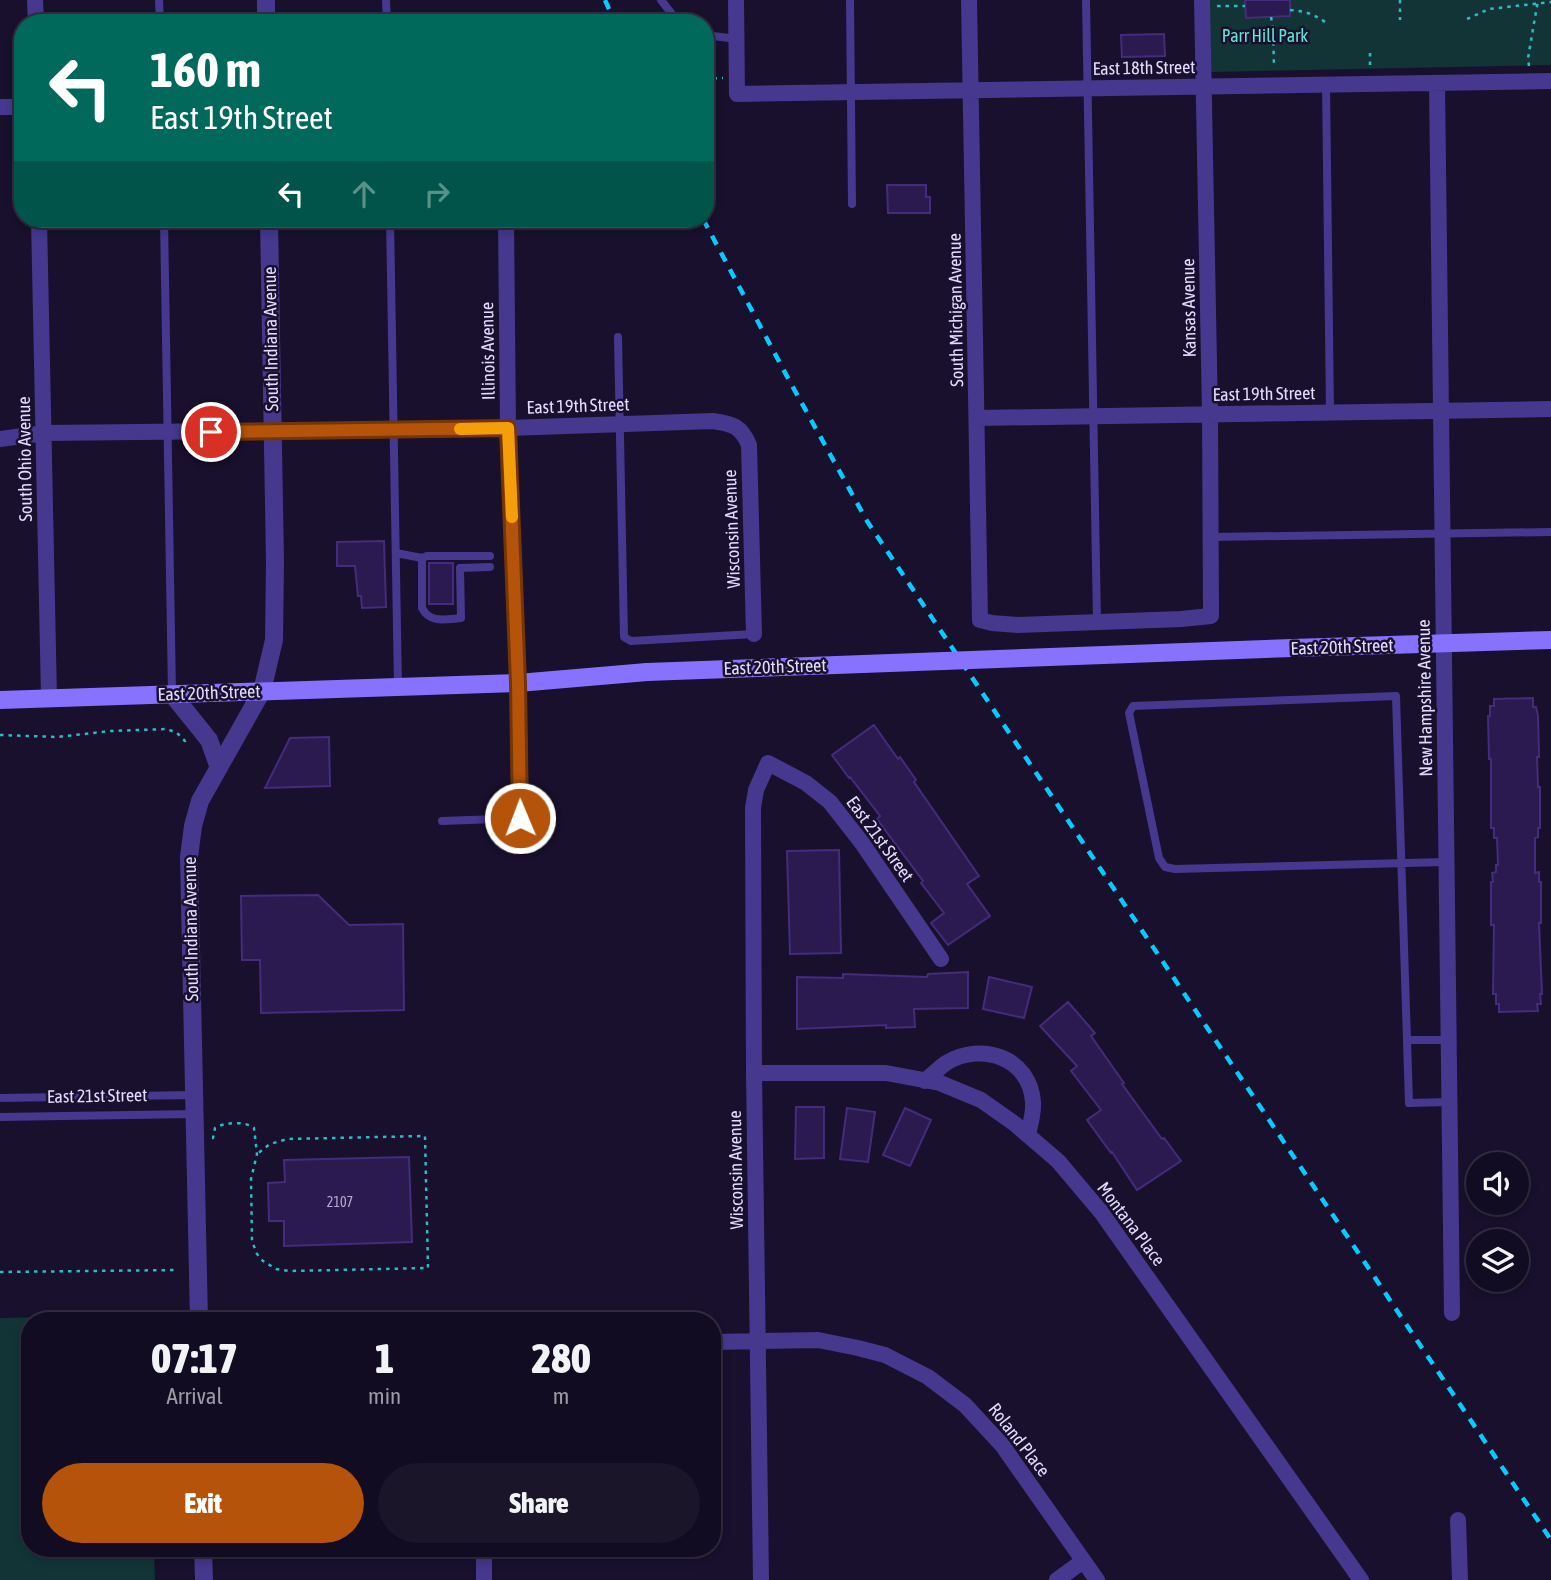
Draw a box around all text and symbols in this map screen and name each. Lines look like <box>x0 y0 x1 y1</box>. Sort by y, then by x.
park label: Parr Hill Park <box>1222 25 1308 46</box>
text: 160 m <box>150 41 261 97</box>
icon: left <box>35 42 126 133</box>
street label: East 18th Street <box>1092 56 1196 79</box>
text: East 19th Street <box>150 99 333 136</box>
icon: left <box>272 175 310 213</box>
icon: ahead <box>345 175 383 213</box>
icon: right <box>418 175 456 213</box>
street label: South Michigan Avenue <box>944 233 967 387</box>
street label: Kansas Avenue <box>1177 258 1200 358</box>
street label: South Indiana Avenue <box>259 266 282 412</box>
street label: Illinois Avenue <box>476 302 499 400</box>
street label: East 19th Street <box>1212 382 1316 405</box>
street label: East 19th Street <box>526 393 630 418</box>
street label: South Ohio Avenue <box>13 396 36 522</box>
pin <box>181 402 241 462</box>
icon: arrive <box>192 413 230 451</box>
street label: Wisconsin Avenue <box>719 469 744 589</box>
street label: New Hampshire Avenue <box>1413 619 1436 777</box>
street label: East 20th Street <box>1290 634 1394 659</box>
street label: East 20th Street <box>723 654 827 679</box>
street label: East 20th Street <box>157 680 261 705</box>
position arrow <box>483 781 557 855</box>
street label: East 21st Street <box>842 792 918 886</box>
street label: South Indiana Avenue <box>179 856 202 1002</box>
street label: East 21st Street <box>47 1084 147 1107</box>
street label: Wisconsin Avenue <box>724 1110 747 1230</box>
map controls <box>1466 1152 1529 1292</box>
button: sound <box>1466 1152 1529 1215</box>
street label: Montana Place <box>1093 1178 1170 1270</box>
house number: 2107 <box>327 1194 353 1210</box>
button: layers <box>1466 1229 1529 1292</box>
text: 07:17 <box>151 1334 238 1382</box>
text: 1 <box>375 1334 394 1382</box>
text: 280 <box>531 1334 591 1382</box>
text: Arrival <box>166 1383 223 1409</box>
text: min <box>368 1383 401 1409</box>
text: m <box>553 1383 569 1409</box>
street label: Roland Place <box>984 1399 1054 1480</box>
button: Exit <box>42 1463 364 1543</box>
button: Share <box>378 1463 700 1543</box>

